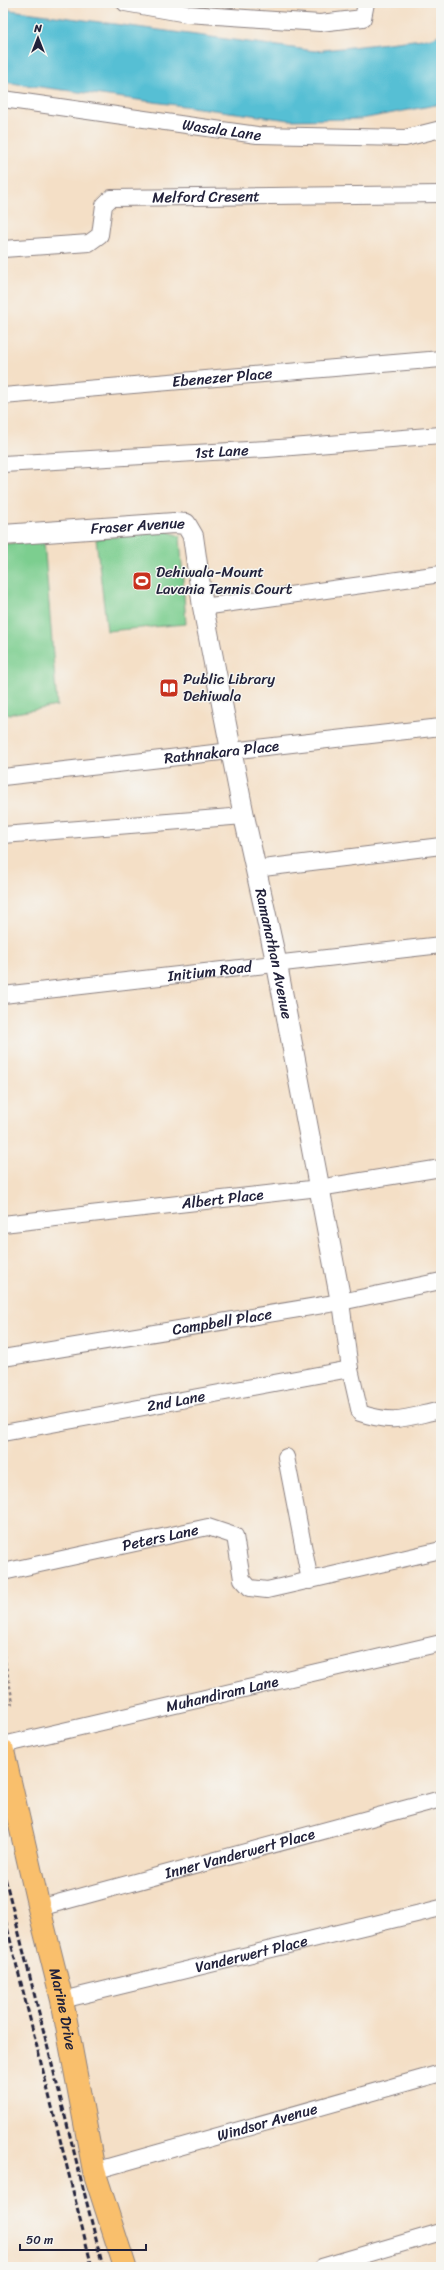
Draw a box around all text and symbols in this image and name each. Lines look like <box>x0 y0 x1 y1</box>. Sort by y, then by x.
north arrow <box>18 18 58 58</box>
text: N <box>33 19 42 38</box>
street label: Wasala Lane <box>181 112 262 148</box>
street label: Melford Cresent <box>152 183 260 210</box>
street label: Ebenezer Place <box>171 360 274 395</box>
street label: 1st Lane <box>194 437 250 466</box>
street label: Fraser Avenue <box>90 510 186 542</box>
place label: Dehiwala-Mount Lavania Tennis Court <box>156 559 293 602</box>
sports icon: Dehiwala-Mount Lavania Tennis Court <box>131 570 153 592</box>
place label: Public Library Dehiwala <box>183 666 275 709</box>
library icon: Public Library Dehiwala <box>158 677 180 699</box>
street label: Rathnakara Place <box>163 733 280 772</box>
street label: Ramanathan Avenue <box>247 886 300 1022</box>
street label: Initium Road <box>165 954 254 989</box>
street label: Albert Place <box>179 1181 265 1217</box>
street label: Campbell Place <box>170 1301 274 1343</box>
street label: 2nd Lane <box>145 1383 208 1419</box>
street label: Peters Lane <box>120 1516 201 1558</box>
street label: Muhandiram Lane <box>163 1668 281 1720</box>
street label: Inner Vanderwert Place <box>161 1821 318 1887</box>
street label: Vanderwert Place <box>192 1928 311 1980</box>
street label: Marine Drive <box>41 1965 84 2053</box>
street label: Windsor Avenue <box>214 2095 321 2149</box>
scale bar <box>20 2226 146 2252</box>
text: 50 m <box>26 2229 53 2251</box>

